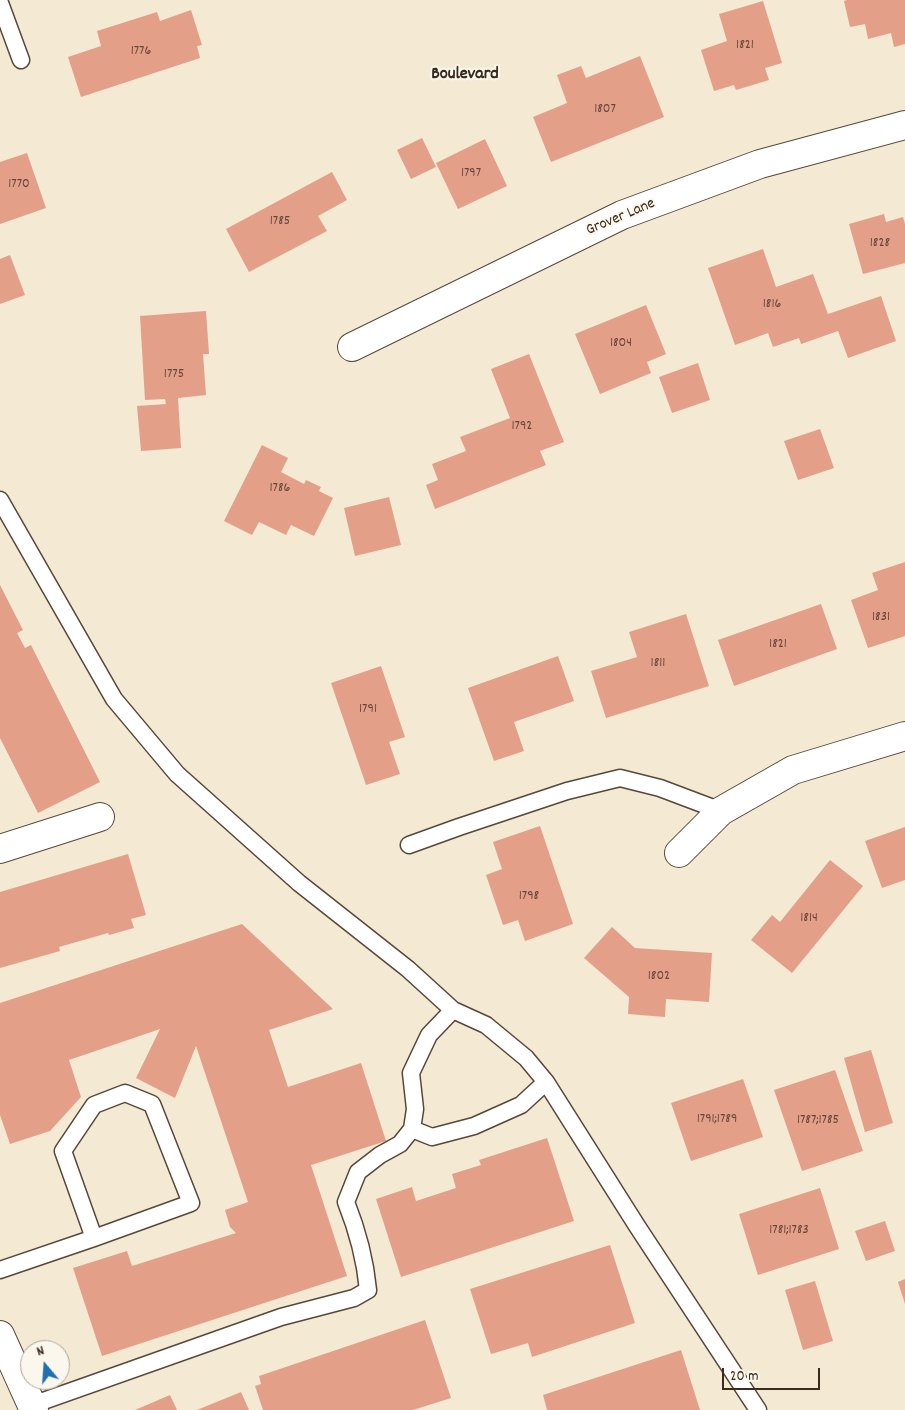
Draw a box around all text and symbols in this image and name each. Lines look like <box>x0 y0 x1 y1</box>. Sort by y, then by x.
house number: 1821 <box>736 38 754 54</box>
house number: 1776 <box>131 44 151 60</box>
district label: Boulevard <box>431 65 499 87</box>
house number: 1807 <box>594 102 616 118</box>
house number: 1797 <box>461 166 481 182</box>
house number: 1770 <box>8 177 30 193</box>
street label: Grover Lane <box>584 195 658 241</box>
house number: 1785 <box>270 214 290 230</box>
house number: 1828 <box>870 236 890 252</box>
house number: 1816 <box>763 297 781 313</box>
house number: 1804 <box>610 336 632 352</box>
house number: 1775 <box>164 367 184 383</box>
house number: 1792 <box>512 419 532 435</box>
house number: 1786 <box>270 481 290 497</box>
house number: 1831 <box>872 610 890 626</box>
house number: 1821 <box>769 637 787 653</box>
house number: 1811 <box>651 656 665 672</box>
house number: 1791 <box>359 702 377 718</box>
house number: 1798 <box>519 889 539 905</box>
house number: 1814 <box>800 911 818 927</box>
house number: 1802 <box>648 969 670 985</box>
house number: 1791;1789 <box>697 1112 737 1128</box>
house number: 1787;1785 <box>797 1113 839 1129</box>
house number: 1781;1783 <box>769 1223 809 1239</box>
north arrow <box>20 1340 70 1390</box>
text: N <box>34 1341 47 1362</box>
scale bar <box>725 1358 822 1390</box>
text: 20 m <box>730 1366 758 1388</box>

